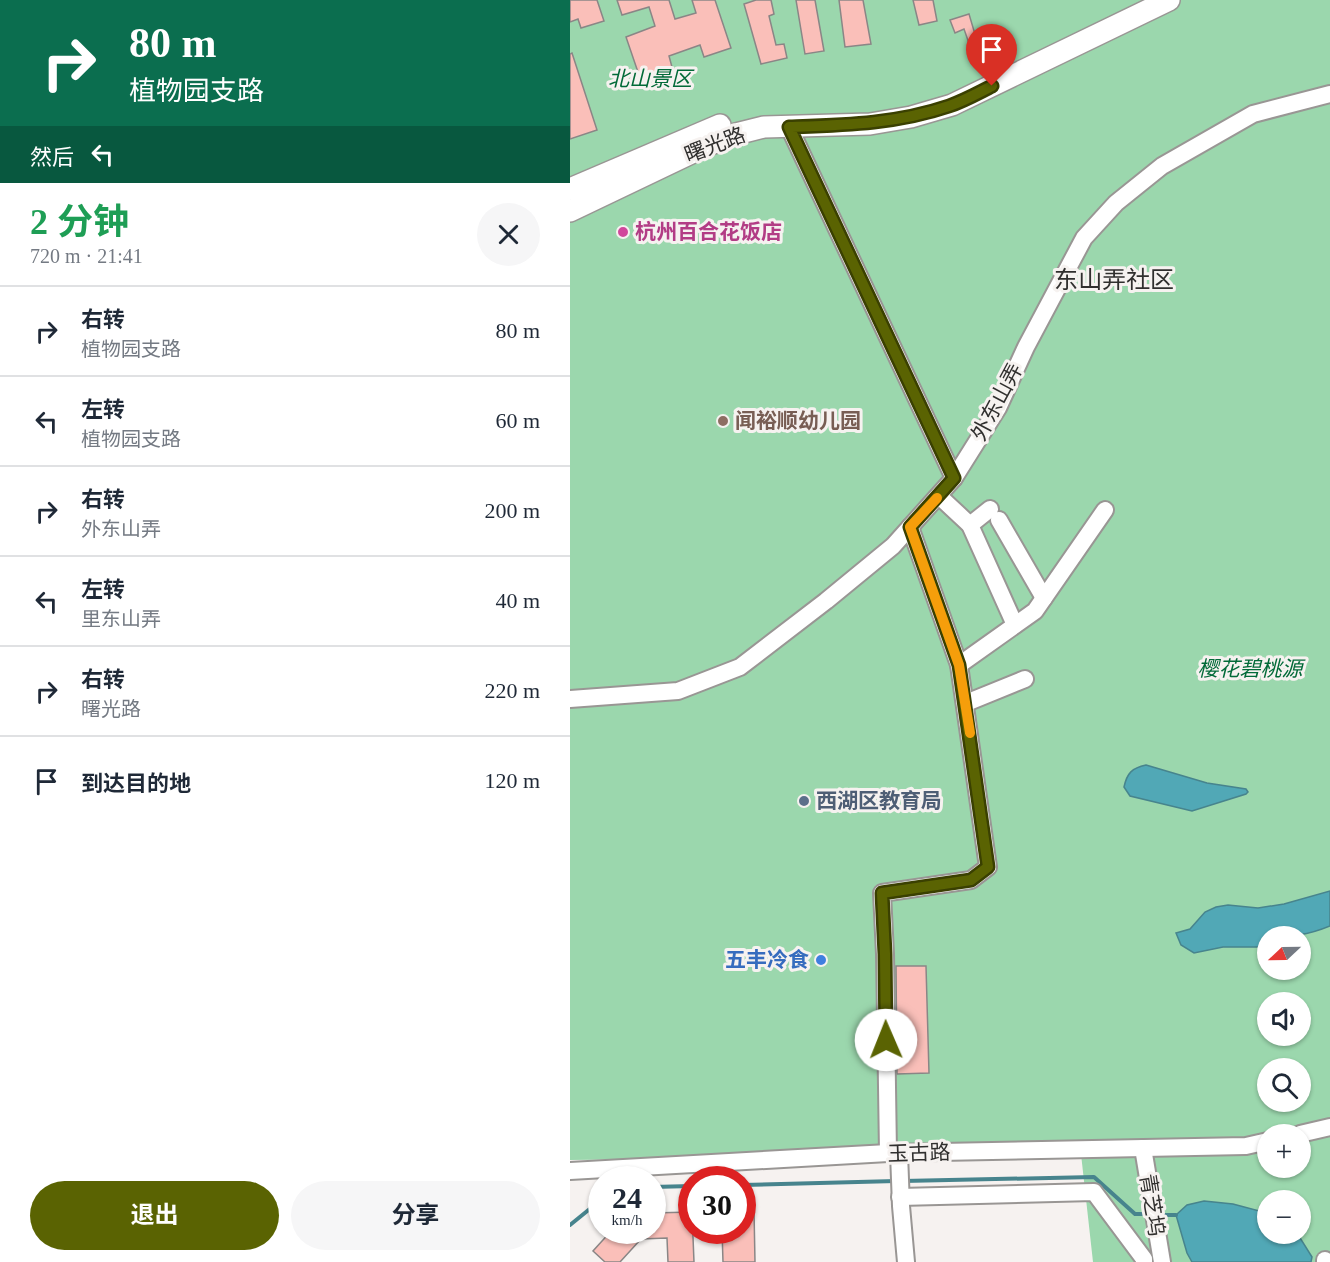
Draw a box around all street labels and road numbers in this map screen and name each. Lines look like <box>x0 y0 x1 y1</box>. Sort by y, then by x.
street label: 曙光路 <box>681 123 749 167</box>
street label: 外东山弄 <box>967 359 1027 445</box>
street label: 玉古路 <box>887 1140 951 1166</box>
street label: 青芝坞 <box>1135 1172 1169 1238</box>

